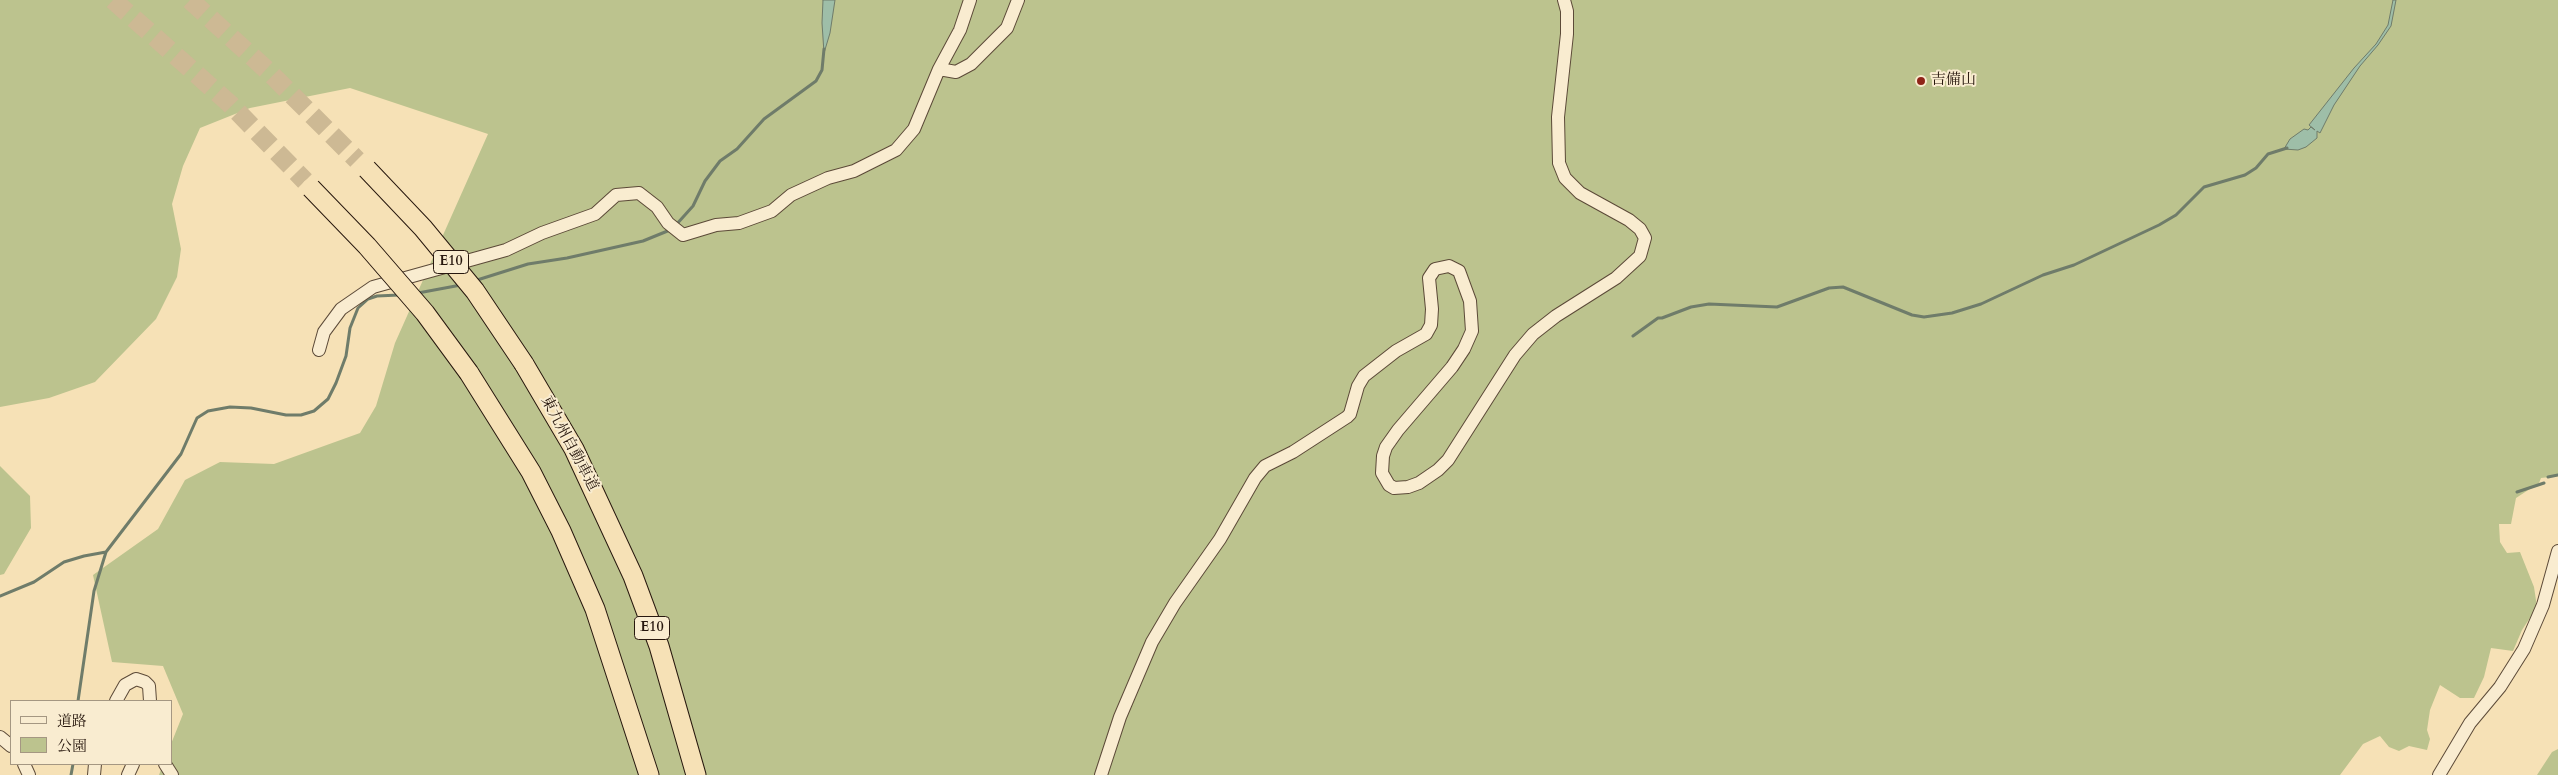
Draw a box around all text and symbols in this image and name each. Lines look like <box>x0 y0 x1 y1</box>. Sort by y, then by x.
place label: 吉備山 <box>1931 72 1976 90</box>
marker: 吉備山 <box>1915 75 1927 87</box>
road number: E10 <box>434 250 468 274</box>
street label: 東九州自動車道 <box>536 393 602 495</box>
road number: E10 <box>634 616 670 640</box>
legend <box>10 700 172 765</box>
text: 道路 <box>57 711 87 731</box>
text: 公園 <box>57 736 87 756</box>

